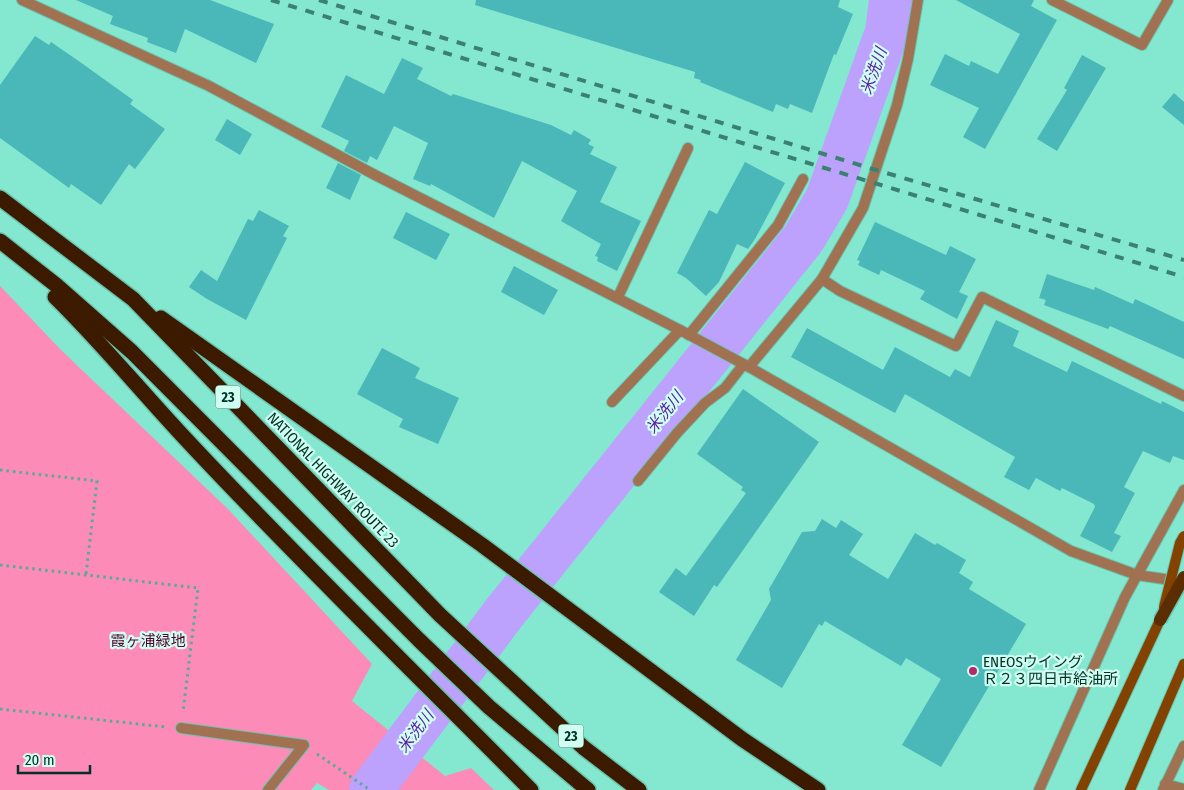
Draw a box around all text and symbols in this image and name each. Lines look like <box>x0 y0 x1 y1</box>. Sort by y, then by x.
water label: 米洗川 <box>856 43 891 97</box>
road number: 23 <box>216 386 240 408</box>
water label: 米洗川 <box>642 386 688 437</box>
street label: NATIONAL HIGHWAY ROUTE 23 <box>264 409 402 551</box>
park label: 霞ヶ浦緑地 <box>110 632 186 650</box>
place label: ENEOSウイング Ｒ２３四日市給油所 <box>983 653 1118 688</box>
marker: ENEOSウイング Ｒ２３四日市給油所 <box>967 665 979 677</box>
water label: 米洗川 <box>393 705 439 756</box>
road number: 23 <box>558 724 584 748</box>
scale bar <box>18 742 90 774</box>
text: 20 m <box>25 751 55 769</box>

